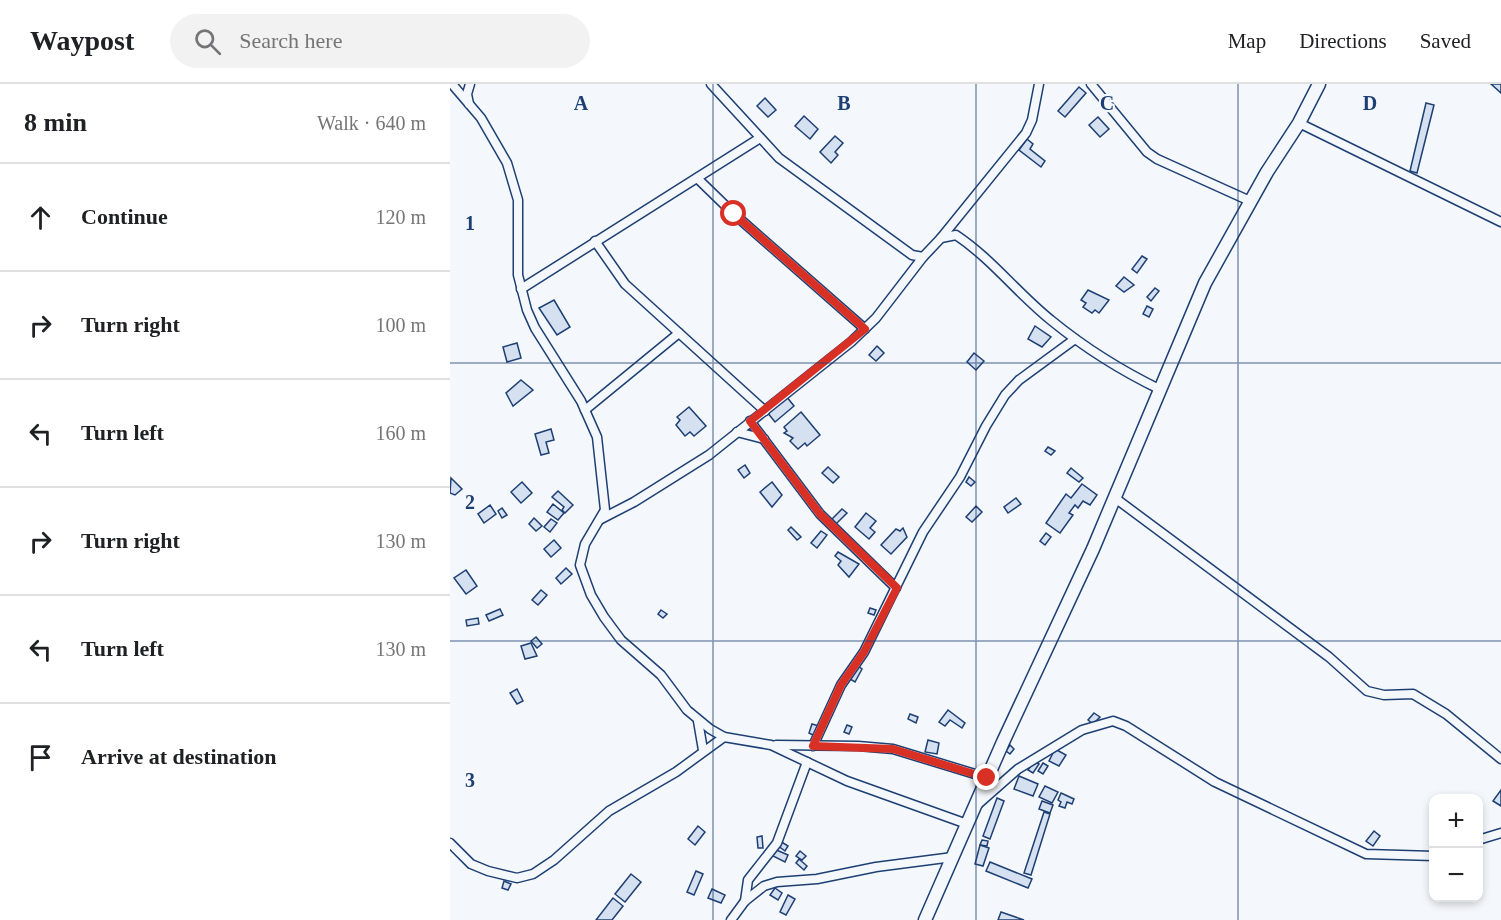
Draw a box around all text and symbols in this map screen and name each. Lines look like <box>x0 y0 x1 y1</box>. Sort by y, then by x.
search box <box>170 14 590 68</box>
text: Waypost <box>30 25 134 56</box>
icon: search <box>191 25 224 58</box>
text: Search here <box>239 28 342 53</box>
text: Map <box>1228 29 1266 53</box>
text: Directions <box>1299 29 1387 53</box>
text: Saved <box>1420 29 1471 53</box>
text: A <box>574 92 589 114</box>
text: B <box>837 92 851 114</box>
text: C <box>1100 92 1114 114</box>
text: D <box>1363 92 1377 114</box>
text: 8 min <box>24 108 87 137</box>
text: Walk · 640 m <box>317 112 426 134</box>
route start <box>720 200 746 226</box>
icon: ahead <box>24 201 57 234</box>
text: Continue <box>81 204 168 229</box>
text: 120 m <box>375 206 426 228</box>
text: 1 <box>465 212 475 234</box>
icon: right <box>24 309 57 342</box>
text: Turn right <box>81 312 180 337</box>
text: 100 m <box>375 314 426 336</box>
icon: left <box>24 417 57 450</box>
text: Turn left <box>81 420 164 445</box>
text: 160 m <box>375 422 426 444</box>
text: 2 <box>465 491 475 513</box>
icon: right <box>24 525 57 558</box>
text: Turn right <box>81 528 180 553</box>
text: 130 m <box>375 530 426 552</box>
icon: left <box>24 633 57 666</box>
text: Turn left <box>81 636 164 661</box>
text: 130 m <box>375 638 426 660</box>
icon: arrive <box>24 741 57 774</box>
text: Arrive at destination <box>81 744 277 769</box>
route end <box>973 764 999 790</box>
text: 3 <box>465 769 475 791</box>
map controls <box>1429 794 1483 902</box>
button: + <box>1429 794 1483 848</box>
button: − <box>1429 848 1483 902</box>

